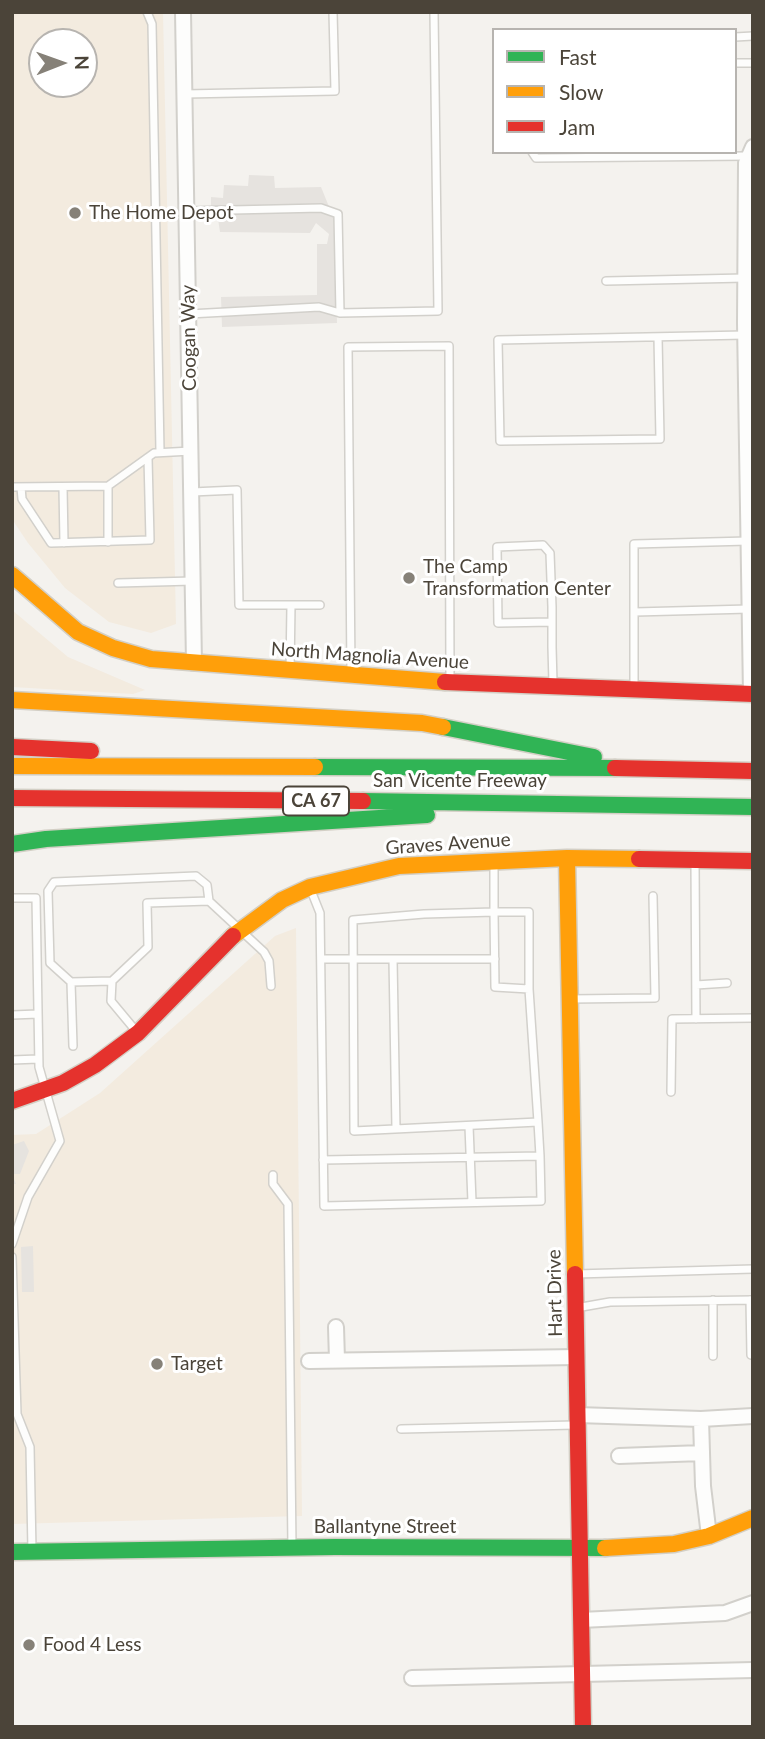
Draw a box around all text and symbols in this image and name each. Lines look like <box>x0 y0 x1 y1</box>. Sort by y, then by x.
north arrow <box>28 28 98 98</box>
legend <box>492 28 737 154</box>
text: Fast <box>559 44 596 69</box>
text: N <box>71 55 94 70</box>
text: Slow <box>559 79 603 104</box>
text: Jam <box>559 114 595 139</box>
place label: The Home Depot <box>89 202 233 224</box>
marker: The Home Depot <box>67 205 83 221</box>
street label: Coogan Way <box>177 285 201 391</box>
place label: The Camp Transformation Center <box>423 556 611 600</box>
marker: The Camp Transformation Center <box>401 570 417 586</box>
street label: North Magnolia Avenue <box>270 638 470 674</box>
street label: San Vicente Freeway <box>373 770 547 792</box>
road number: CA 67 <box>283 786 349 816</box>
street label: Graves Avenue <box>385 828 511 860</box>
street label: Hart Drive <box>543 1249 567 1337</box>
place label: Target <box>171 1353 223 1375</box>
marker: Target <box>149 1356 165 1372</box>
street label: Ballantyne Street <box>314 1516 456 1538</box>
place label: Food 4 Less <box>43 1634 141 1656</box>
marker: Food 4 Less <box>21 1637 37 1653</box>

